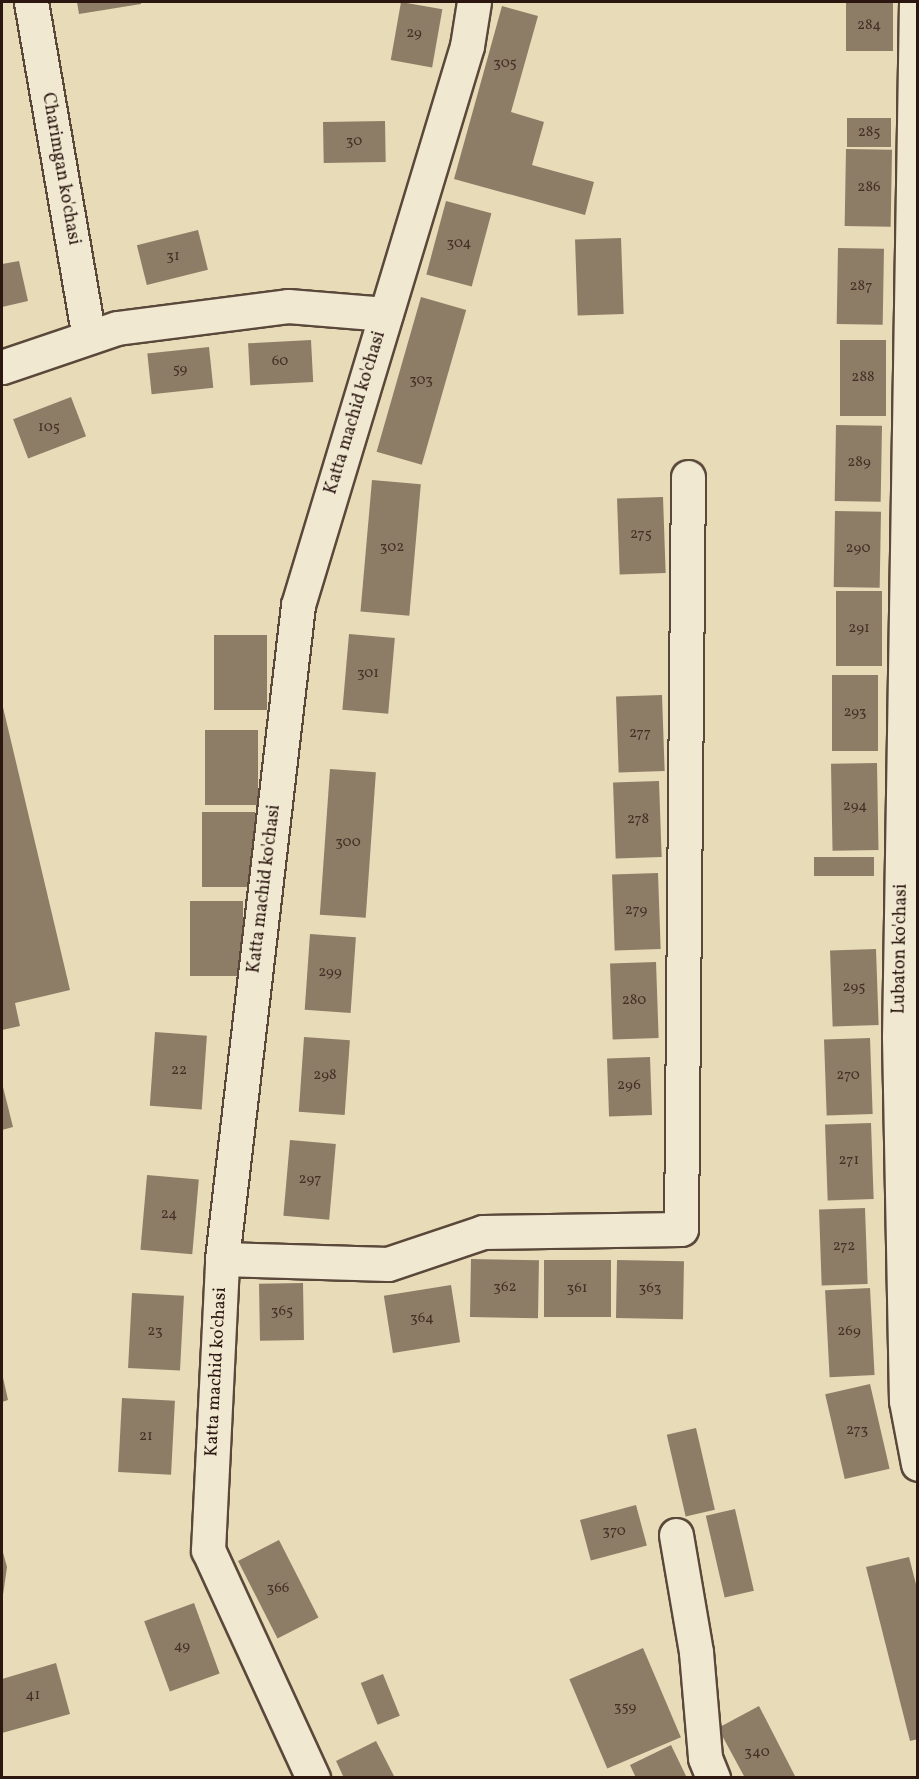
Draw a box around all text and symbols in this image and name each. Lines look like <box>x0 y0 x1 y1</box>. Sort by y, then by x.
house number: 284 <box>857 17 881 35</box>
house number: 29 <box>406 25 422 43</box>
house number: 305 <box>493 55 517 73</box>
street label: Charimgan ko'chasi <box>36 91 84 247</box>
house number: 285 <box>858 124 880 142</box>
house number: 30 <box>346 133 362 151</box>
house number: 286 <box>857 179 881 197</box>
house number: 304 <box>447 235 471 253</box>
house number: 31 <box>166 248 180 266</box>
house number: 287 <box>850 278 872 296</box>
street label: Katta machid ko'chasi <box>321 329 391 497</box>
house number: 60 <box>272 353 288 371</box>
house number: 59 <box>173 361 187 379</box>
house number: 288 <box>851 369 875 387</box>
house number: 303 <box>409 372 433 390</box>
house number: 105 <box>38 419 60 437</box>
house number: 289 <box>847 454 871 472</box>
house number: 275 <box>630 526 652 544</box>
house number: 302 <box>380 539 404 557</box>
house number: 290 <box>845 540 871 558</box>
house number: 291 <box>848 620 870 638</box>
house number: 301 <box>357 665 379 683</box>
house number: 293 <box>843 704 867 722</box>
house number: 277 <box>629 725 651 743</box>
house number: 294 <box>843 798 867 816</box>
street label: Katta machid ko'chasi <box>244 803 286 975</box>
house number: 278 <box>627 811 649 829</box>
house number: 300 <box>335 834 361 852</box>
street label: Lubaton ko'chasi <box>889 884 913 1014</box>
house number: 279 <box>625 902 647 920</box>
house number: 299 <box>318 964 342 982</box>
house number: 295 <box>843 979 865 997</box>
house number: 280 <box>622 992 646 1010</box>
house number: 22 <box>171 1062 187 1080</box>
house number: 298 <box>313 1067 337 1085</box>
house number: 270 <box>836 1067 860 1085</box>
house number: 296 <box>617 1077 641 1095</box>
house number: 271 <box>839 1152 859 1170</box>
house number: 297 <box>299 1171 321 1189</box>
house number: 24 <box>161 1206 177 1224</box>
house number: 272 <box>833 1238 855 1256</box>
house number: 362 <box>493 1279 517 1297</box>
house number: 361 <box>566 1280 588 1298</box>
house number: 363 <box>639 1280 661 1298</box>
street label: Katta machid ko'chasi <box>202 1287 232 1457</box>
house number: 365 <box>271 1303 293 1321</box>
house number: 364 <box>410 1310 434 1328</box>
house number: 23 <box>147 1323 163 1341</box>
house number: 269 <box>837 1323 861 1341</box>
house number: 273 <box>846 1422 868 1440</box>
house number: 21 <box>139 1428 153 1446</box>
house number: 370 <box>602 1523 626 1541</box>
house number: 366 <box>267 1580 289 1598</box>
house number: 49 <box>174 1638 190 1656</box>
house number: 41 <box>26 1687 40 1705</box>
house number: 359 <box>614 1699 636 1717</box>
house number: 340 <box>744 1744 770 1762</box>

